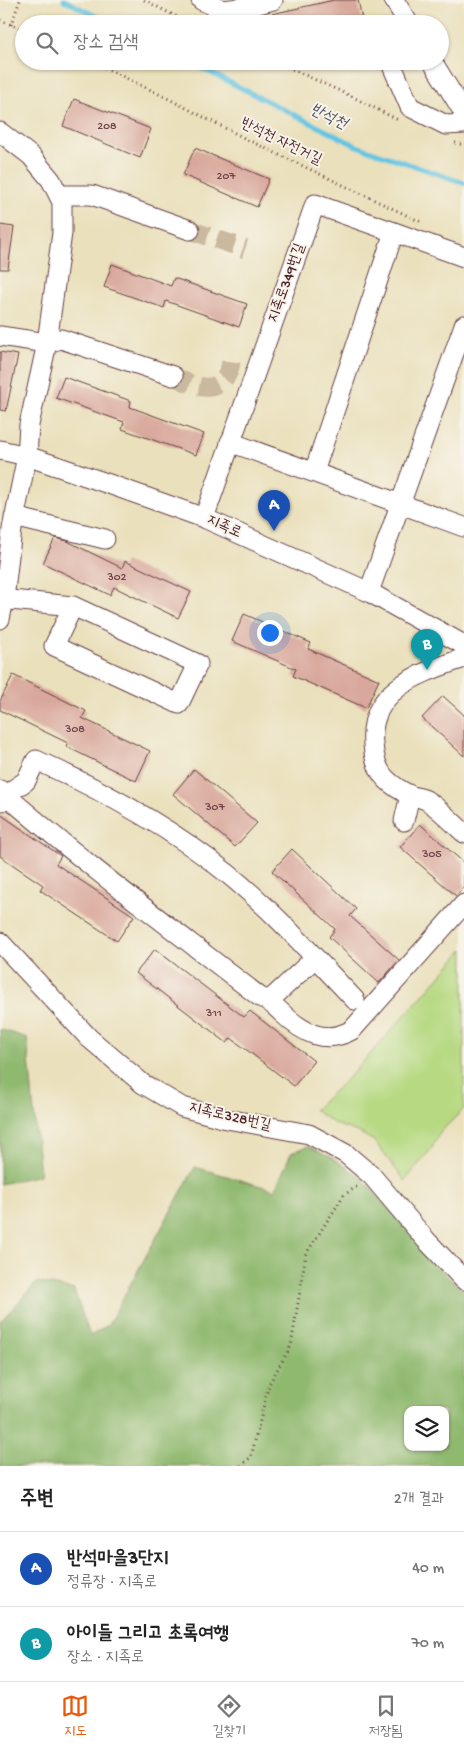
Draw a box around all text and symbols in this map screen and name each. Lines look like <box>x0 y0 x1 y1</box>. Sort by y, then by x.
search box <box>15 15 449 70</box>
icon: search <box>33 29 61 57</box>
text: 장소 검색 <box>73 32 139 55</box>
water label: 반석천 <box>306 101 351 136</box>
street label: 반석천 자전거길 <box>237 115 325 169</box>
house number: 208 <box>97 120 117 134</box>
house number: 207 <box>217 170 236 184</box>
street label: 지족로349번길 <box>264 241 310 325</box>
pin: A <box>258 490 290 531</box>
street label: 지족로 <box>204 511 244 543</box>
house number: 302 <box>107 571 127 585</box>
your location <box>257 620 283 646</box>
pin: B <box>411 629 443 670</box>
house number: 308 <box>64 723 85 737</box>
house number: 307 <box>204 801 225 815</box>
house number: 305 <box>421 848 442 862</box>
house number: 311 <box>205 1007 222 1021</box>
street label: 지족로328번길 <box>187 1099 273 1135</box>
map controls <box>404 1406 449 1451</box>
button: layers <box>404 1406 449 1451</box>
text: 주변 <box>20 1488 54 1513</box>
text: 2개 결과 <box>394 1491 444 1510</box>
text: 반석마을3단지 <box>67 1548 169 1571</box>
text: A <box>31 1560 41 1579</box>
text: 40 m <box>412 1560 444 1579</box>
text: 정류장 · 지족로 <box>67 1574 157 1593</box>
text: 아이들 그리고 초록여행 <box>67 1623 229 1646</box>
text: B <box>32 1635 40 1654</box>
text: 70 m <box>411 1635 444 1654</box>
text: 장소 · 지족로 <box>67 1649 144 1668</box>
tab: 지도 <box>61 1692 89 1741</box>
tab: 길찾기 <box>212 1692 246 1741</box>
tab: 저장됨 <box>369 1692 403 1741</box>

